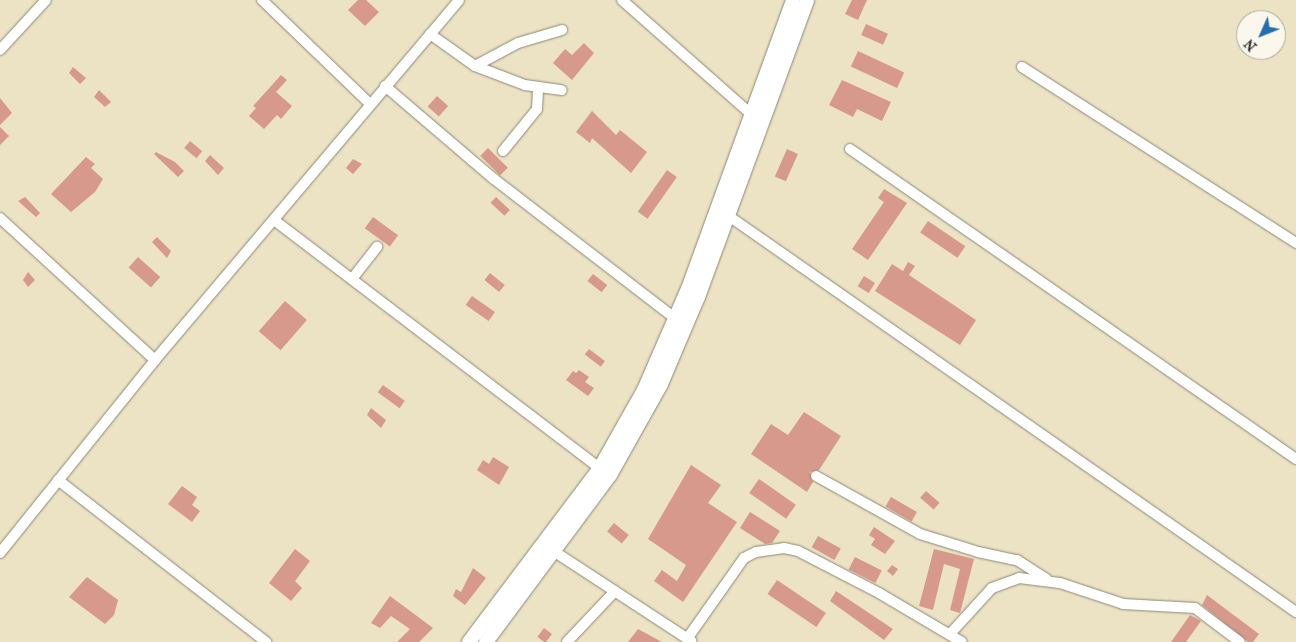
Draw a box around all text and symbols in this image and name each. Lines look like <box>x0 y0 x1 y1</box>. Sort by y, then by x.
north arrow <box>1236 10 1286 60</box>
text: N <box>1241 35 1260 55</box>

